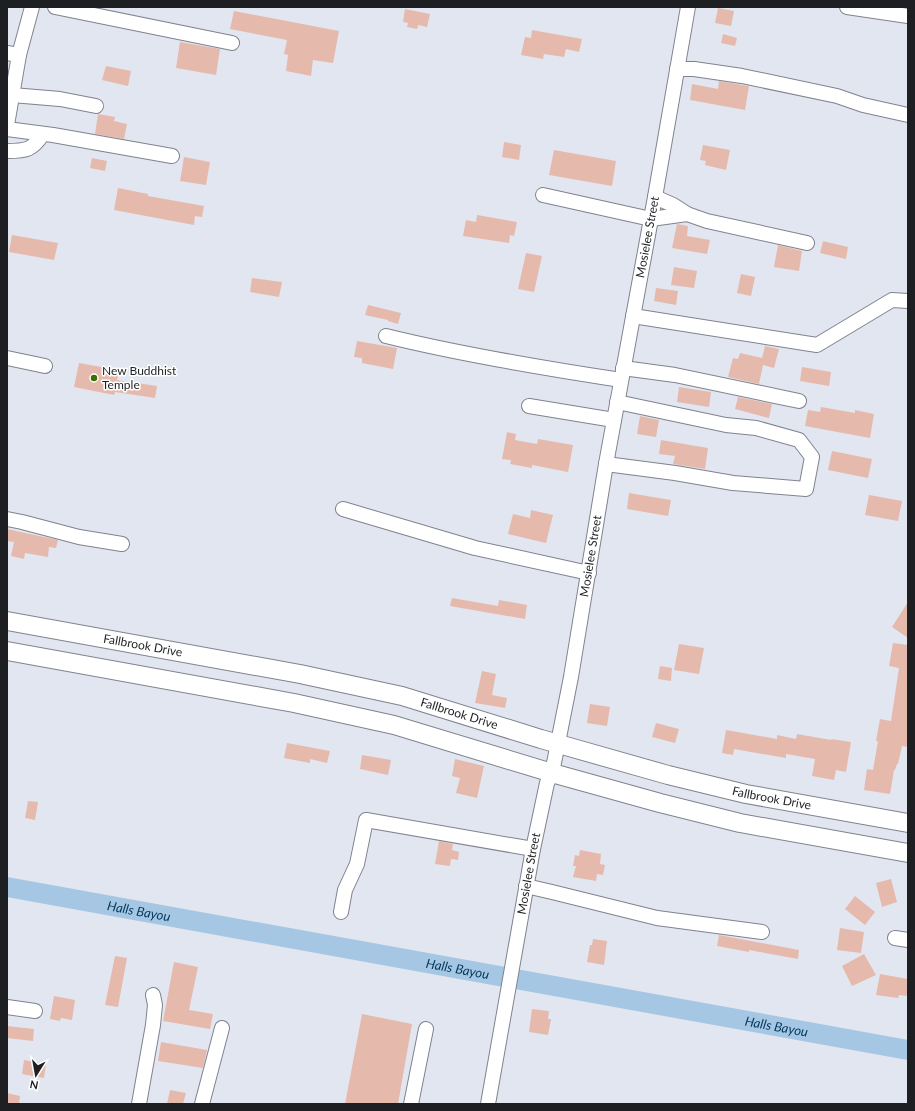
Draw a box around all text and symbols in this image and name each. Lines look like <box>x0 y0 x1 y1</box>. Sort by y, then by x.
street label: Mosielee Street <box>632 194 662 279</box>
place label: New Buddhist Temple <box>102 363 177 392</box>
marker: New Buddhist Temple <box>89 373 99 383</box>
street label: Mosielee Street <box>576 513 605 598</box>
street label: Fallbrook Drive <box>102 631 184 660</box>
street label: Fallbrook Drive <box>419 694 500 732</box>
street label: Fallbrook Drive <box>731 783 812 813</box>
street label: Mosielee Street <box>514 831 543 915</box>
water label: Halls Bayou <box>106 897 172 924</box>
water label: Halls Bayou <box>425 955 491 982</box>
water label: Halls Bayou <box>744 1013 809 1040</box>
north arrow <box>16 1055 56 1095</box>
text: N <box>29 1078 39 1092</box>

